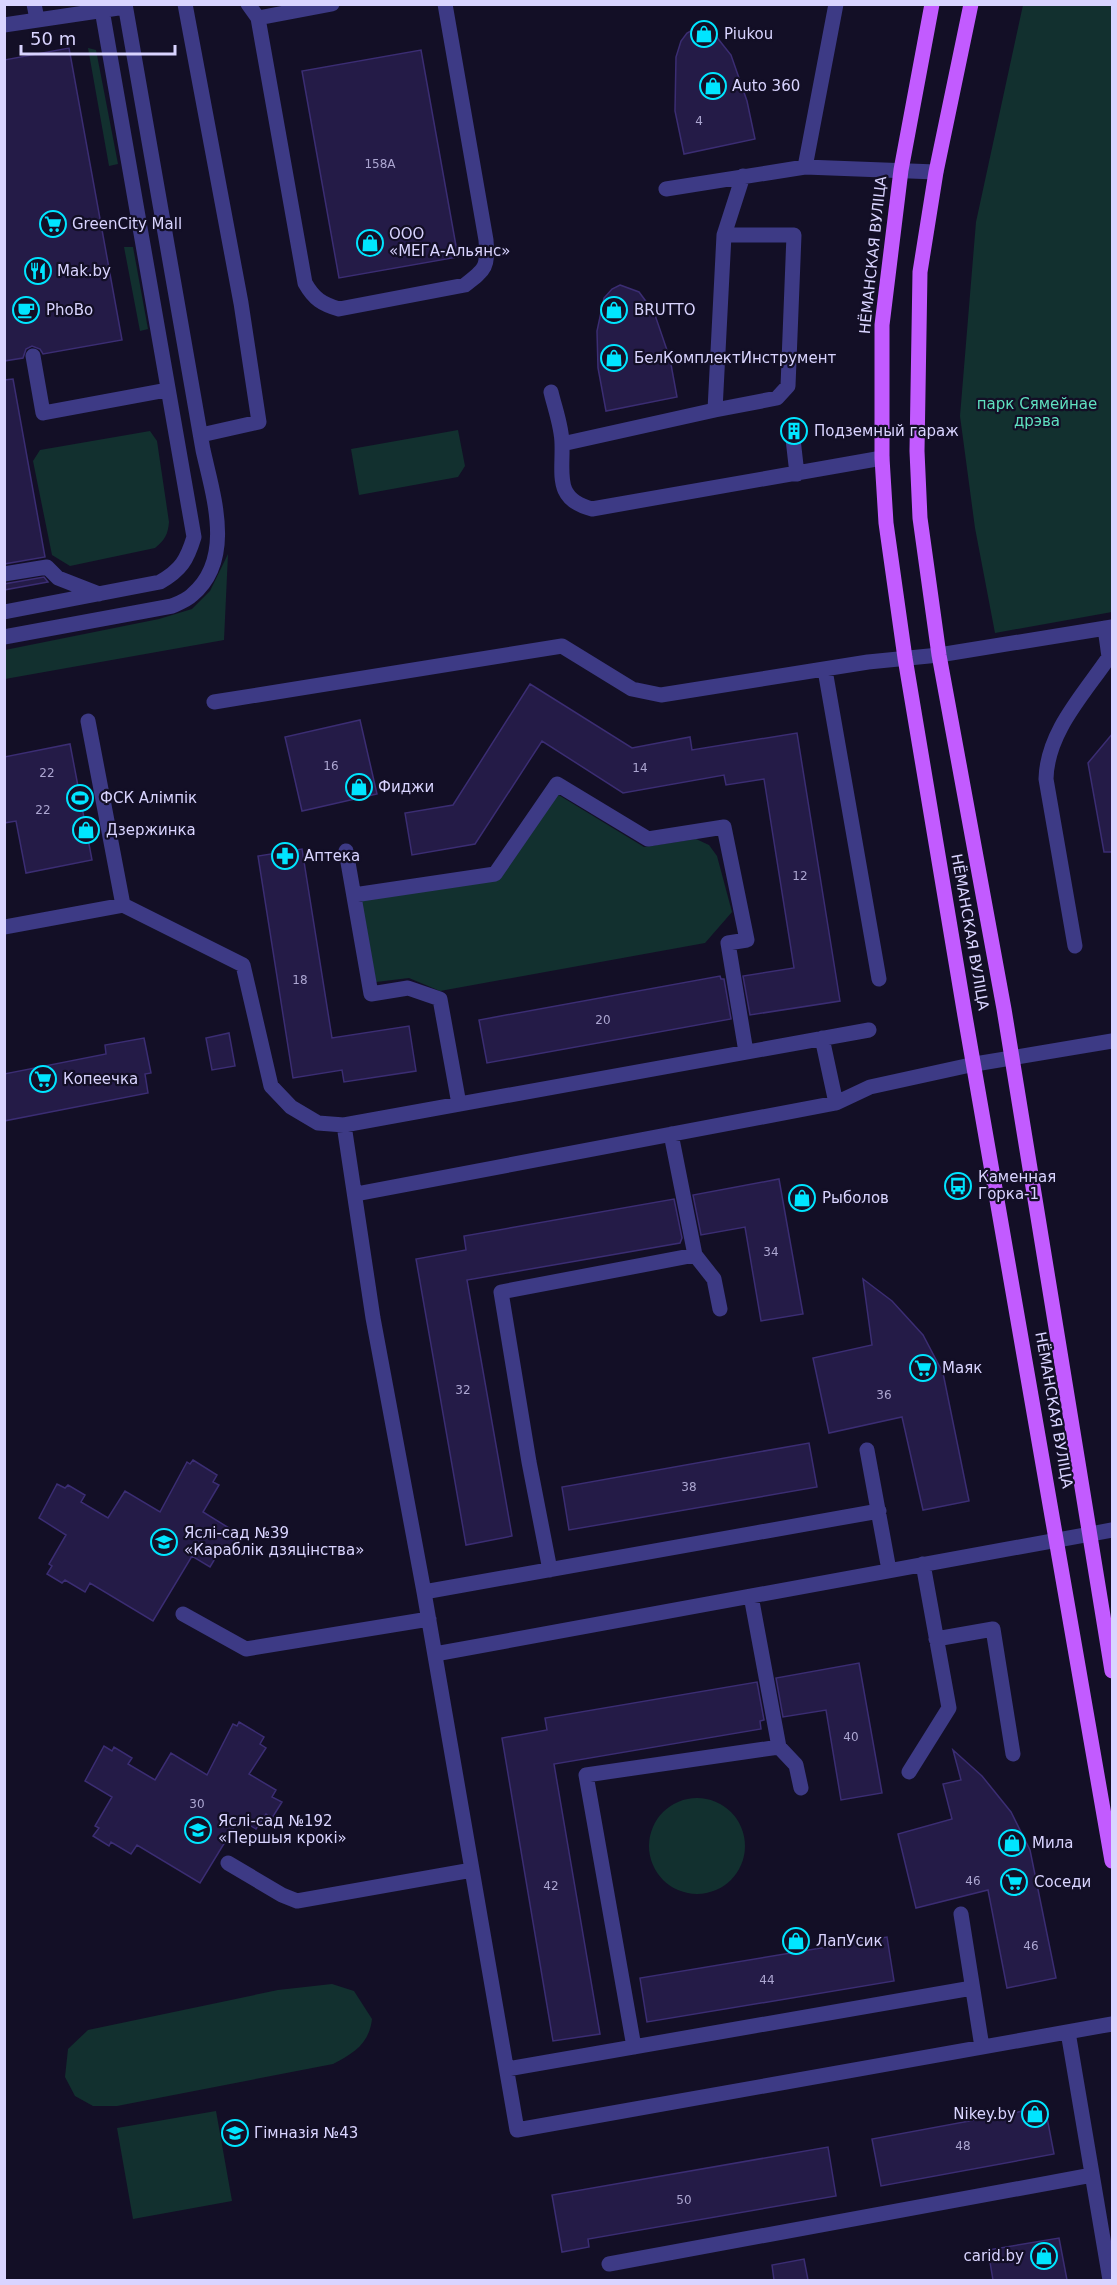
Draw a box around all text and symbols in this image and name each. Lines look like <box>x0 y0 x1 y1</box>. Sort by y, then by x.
scale bar <box>21 18 176 56</box>
shop icon: Piukou <box>689 19 719 49</box>
place label: Piukou <box>724 25 773 43</box>
text: 50 m <box>30 28 76 49</box>
shop icon: Auto 360 <box>698 71 728 101</box>
place label: Auto 360 <box>732 77 800 95</box>
house number: 4 <box>695 114 703 128</box>
house number: 158А <box>364 157 396 171</box>
street label: НЁМАНСКАЯ ВУЛІЦА <box>855 174 890 335</box>
supermarket icon: GreenCity Mall <box>38 209 68 239</box>
place label: GreenCity Mall <box>72 215 182 233</box>
place label: ООО «МЕГА-Альянс» <box>389 225 510 260</box>
shop icon: ООО «МЕГА-Альянс» <box>355 228 385 258</box>
restaurant icon: Mak.by <box>23 256 53 286</box>
place label: Mak.by <box>57 262 111 280</box>
cafe icon: PhoBo <box>11 295 41 325</box>
shop icon: BRUTTO <box>599 295 629 325</box>
place label: PhoBo <box>46 301 93 319</box>
place label: BRUTTO <box>634 301 696 319</box>
shop icon: БелКомплектИнструмент <box>599 343 629 373</box>
place label: БелКомплектИнструмент <box>634 349 836 367</box>
park label: парк Сямейнае дрэва <box>977 395 1097 430</box>
building icon: Подземный гараж <box>779 416 809 446</box>
place label: Подземный гараж <box>814 422 959 440</box>
house number: 16 <box>323 759 339 773</box>
house number: 14 <box>632 761 648 775</box>
house number: 22 <box>39 766 55 780</box>
shop icon: Фиджи <box>344 772 374 802</box>
place label: Фиджи <box>378 778 434 796</box>
sports icon: ФСК Алімпік <box>65 783 95 813</box>
place label: ФСК Алімпік <box>100 789 197 807</box>
house number: 22 <box>35 803 51 817</box>
shop icon: Дзержинка <box>71 815 101 845</box>
place label: Дзержинка <box>106 821 196 839</box>
pharmacy icon: Аптека <box>270 841 300 871</box>
place label: Аптека <box>304 847 360 865</box>
street label: НЁМАНСКАЯ ВУЛІЦА <box>947 852 994 1013</box>
house number: 12 <box>792 869 808 883</box>
house number: 18 <box>292 973 308 987</box>
house number: 20 <box>595 1013 611 1027</box>
supermarket icon: Копеечка <box>28 1064 58 1094</box>
place label: Копеечка <box>63 1070 138 1088</box>
place label: Каменная Горка-1 <box>978 1168 1056 1203</box>
bus stop icon: Каменная Горка-1 <box>943 1171 973 1201</box>
shop icon: Рыболов <box>787 1183 817 1213</box>
place label: Рыболов <box>822 1189 889 1207</box>
house number: 34 <box>763 1245 779 1259</box>
street label: НЁМАНСКАЯ ВУЛІЦА <box>1031 1330 1078 1491</box>
supermarket icon: Маяк <box>908 1353 938 1383</box>
place label: Маяк <box>942 1359 982 1377</box>
house number: 32 <box>455 1383 471 1397</box>
house number: 36 <box>876 1388 892 1402</box>
house number: 38 <box>681 1480 697 1494</box>
place label: Яслі-сад №39 «Караблік дзяцінства» <box>184 1524 364 1559</box>
school or university icon: Яслі-сад №39 «Караблік дзяцінства» <box>149 1527 179 1557</box>
house number: 40 <box>843 1730 859 1744</box>
house number: 30 <box>189 1797 205 1811</box>
place label: Яслі-сад №192 «Першыя крокі» <box>218 1812 347 1847</box>
school or university icon: Яслі-сад №192 «Першыя крокі» <box>183 1815 213 1845</box>
shop icon: Мила <box>997 1828 1027 1858</box>
place label: Мила <box>1032 1834 1073 1852</box>
supermarket icon: Соседи <box>999 1867 1029 1897</box>
place label: Соседи <box>1034 1873 1091 1891</box>
house number: 46 <box>965 1874 981 1888</box>
house number: 42 <box>543 1879 559 1893</box>
shop icon: ЛапУсик <box>781 1926 811 1956</box>
place label: ЛапУсик <box>816 1932 882 1950</box>
house number: 46 <box>1023 1939 1039 1953</box>
house number: 44 <box>759 1973 775 1987</box>
shop icon: Nikey.by <box>1020 2099 1050 2129</box>
place label: Nikey.by <box>953 2105 1016 2123</box>
school or university icon: Гімназія №43 <box>220 2118 250 2148</box>
place label: Гімназія №43 <box>254 2124 358 2142</box>
house number: 48 <box>955 2139 971 2153</box>
house number: 50 <box>676 2193 692 2207</box>
shop icon: carid.by <box>1029 2241 1059 2271</box>
place label: carid.by <box>964 2247 1024 2265</box>

